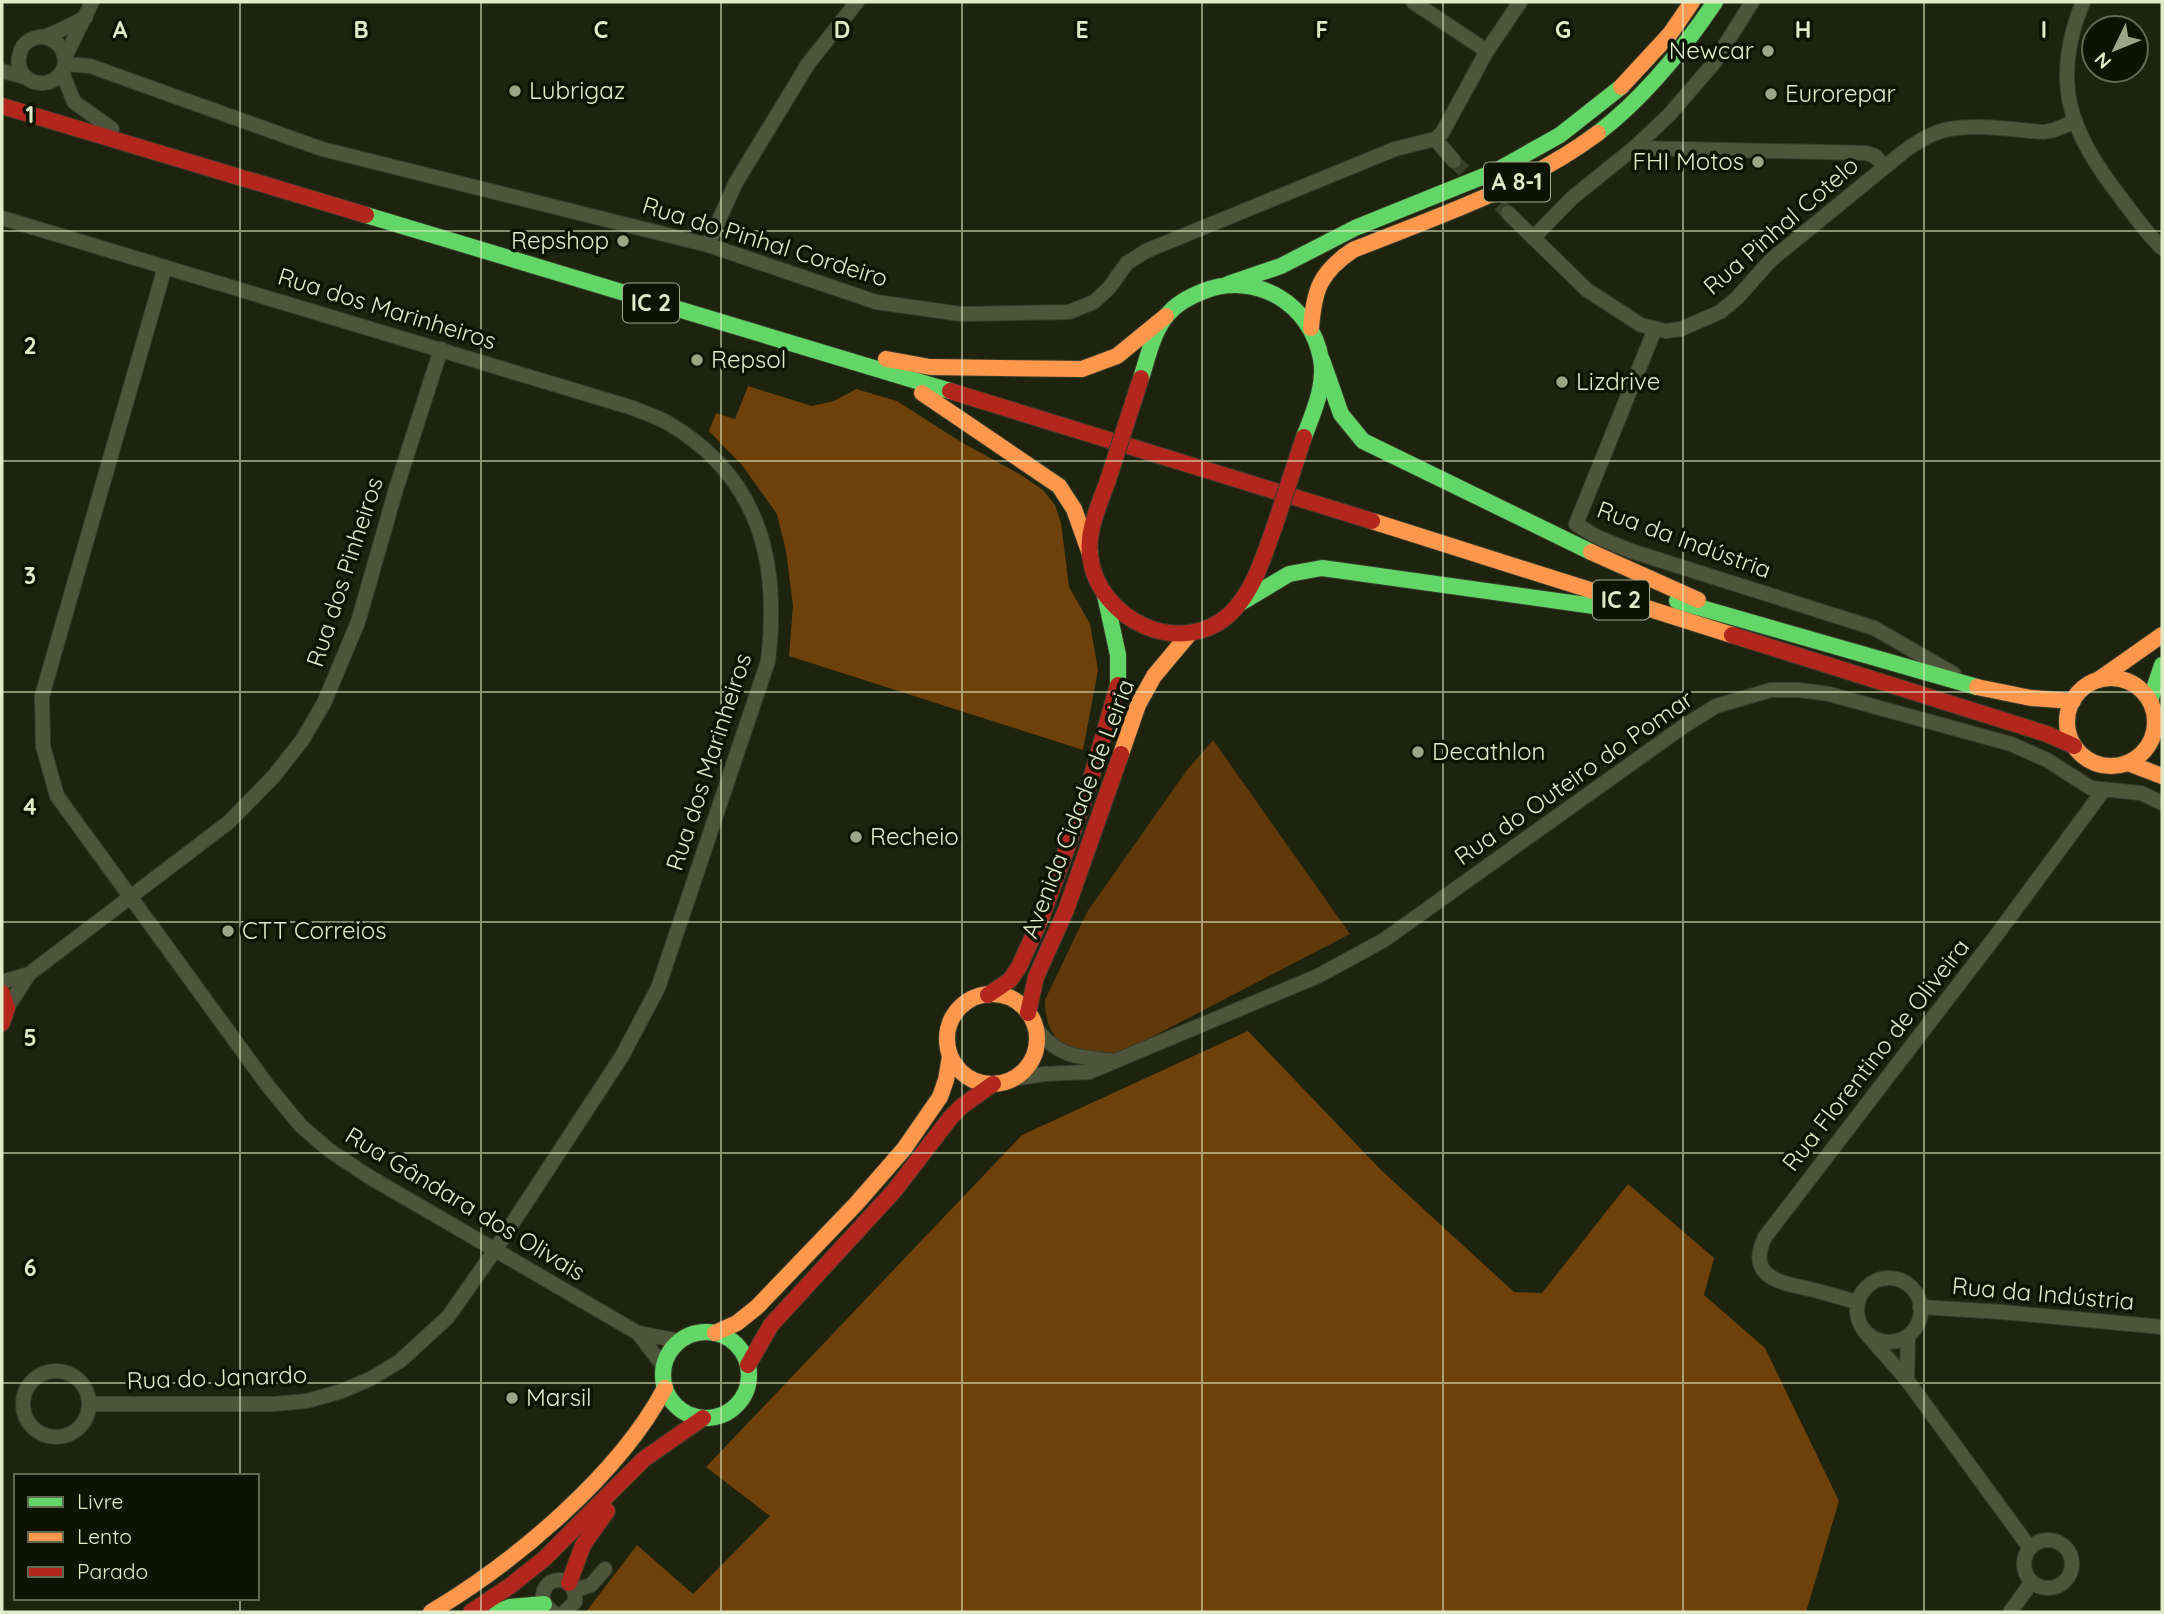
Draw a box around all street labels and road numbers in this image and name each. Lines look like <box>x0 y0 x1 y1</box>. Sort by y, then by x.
street label: Rua Pinhal Cotelo <box>1697 150 1864 301</box>
road number: A 8-1 <box>1484 162 1550 202</box>
street label: Rua do Pinhal Cordeiro <box>639 189 892 293</box>
street label: Rua dos Marinheiros <box>274 261 500 356</box>
road number: IC 2 <box>623 284 679 322</box>
street label: Rua dos Pinheiros <box>299 473 389 670</box>
street label: Rua da Indústria <box>1593 494 1775 584</box>
road number: IC 2 <box>1593 580 1649 620</box>
street label: Rua dos Marinheiros <box>659 649 757 874</box>
street label: Avenida Cidade de Leiria <box>1014 675 1140 942</box>
street label: Rua do Outeiro do Pomar <box>1448 683 1699 871</box>
street label: Rua Florentino de Oliveira <box>1775 932 1975 1177</box>
street label: Rua Gândara dos Olivais <box>340 1120 591 1287</box>
street label: Rua da Indústria <box>1951 1270 2136 1316</box>
street label: Rua do Janardo <box>126 1359 308 1395</box>

